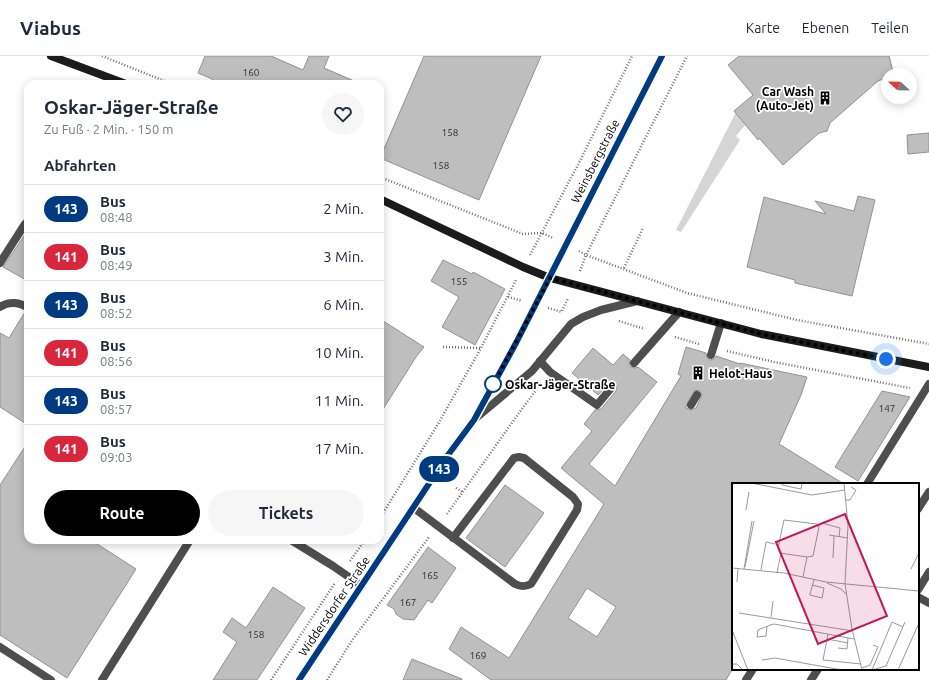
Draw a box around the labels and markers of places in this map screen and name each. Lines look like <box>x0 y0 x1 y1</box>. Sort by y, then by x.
place label: Car Wash (Auto-Jet) <box>756 85 814 113</box>
building icon: Car Wash (Auto-Jet) <box>817 90 833 106</box>
building icon: Helot-Haus <box>690 365 706 381</box>
place label: Helot-Haus <box>709 367 773 380</box>
marker: Oskar-Jäger-Straße <box>484 375 502 393</box>
place label: Oskar-Jäger-Straße <box>505 378 615 391</box>

